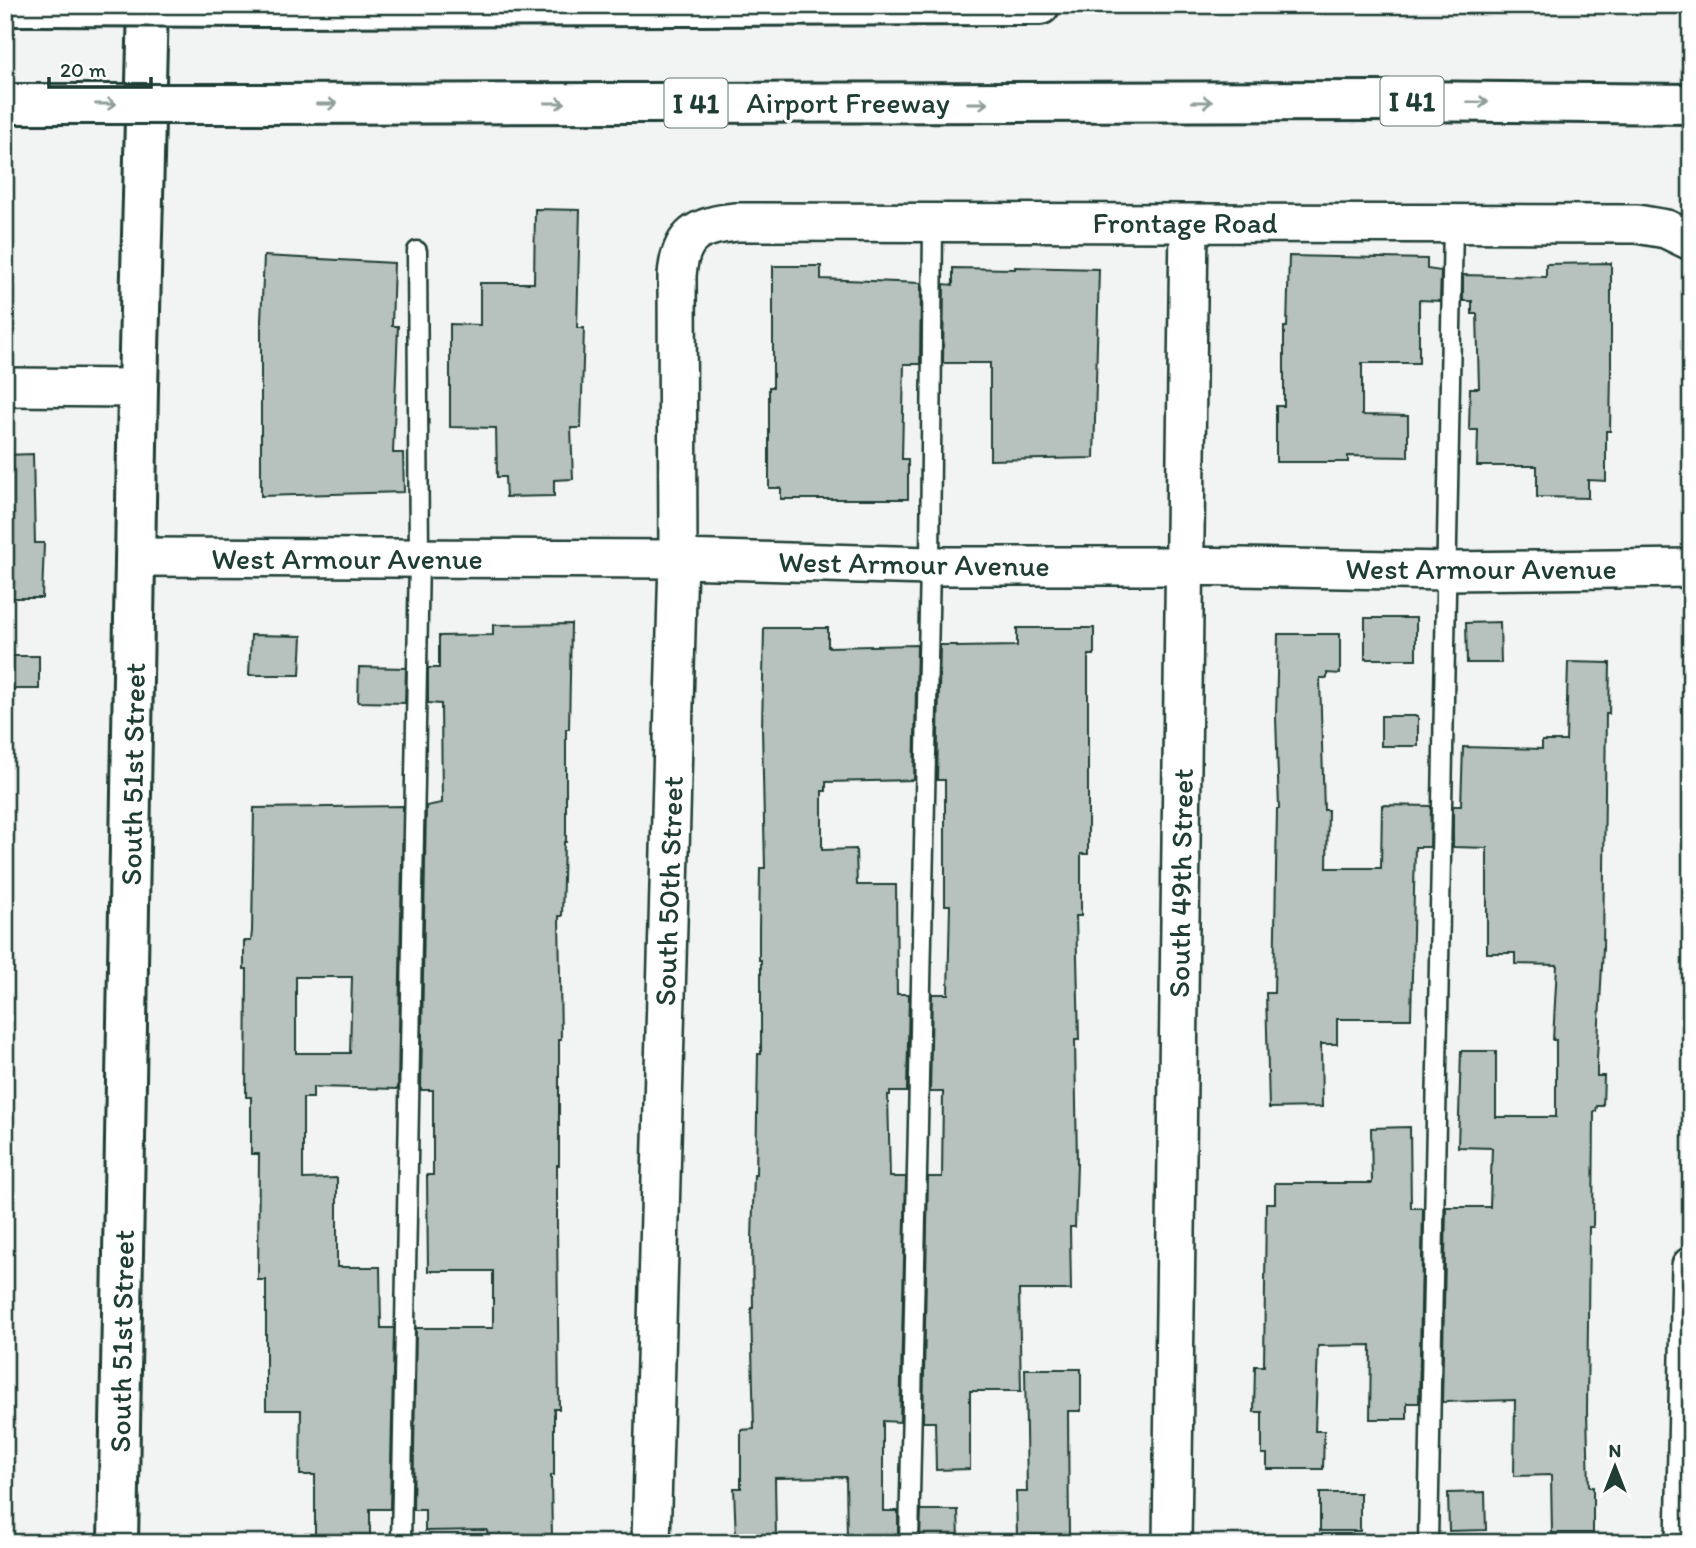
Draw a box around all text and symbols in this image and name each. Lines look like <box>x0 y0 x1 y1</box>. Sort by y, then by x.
scale bar <box>49 46 150 90</box>
text: 20 m <box>60 57 107 82</box>
road number: I 41 <box>1380 76 1444 126</box>
road number: I 41 <box>664 78 728 128</box>
street label: Airport Freeway <box>746 84 950 121</box>
one-way arrow <box>1466 95 1489 108</box>
one-way arrow <box>543 96 566 110</box>
one-way arrow <box>966 96 989 110</box>
one-way arrow <box>1190 96 1213 109</box>
one-way arrow <box>95 97 118 111</box>
one-way arrow <box>315 97 338 111</box>
street label: Frontage Road <box>1092 204 1278 241</box>
street label: West Armour Avenue <box>211 540 483 577</box>
street label: West Armour Avenue <box>778 543 1050 584</box>
street label: West Armour Avenue <box>1345 550 1617 587</box>
street label: South 51st Street <box>112 662 153 886</box>
street label: South 49th Street <box>1160 768 1201 998</box>
street label: South 50th Street <box>646 775 691 1007</box>
street label: South 51st Street <box>101 1229 142 1453</box>
north arrow <box>1580 1432 1650 1502</box>
text: N <box>1609 1439 1621 1462</box>

